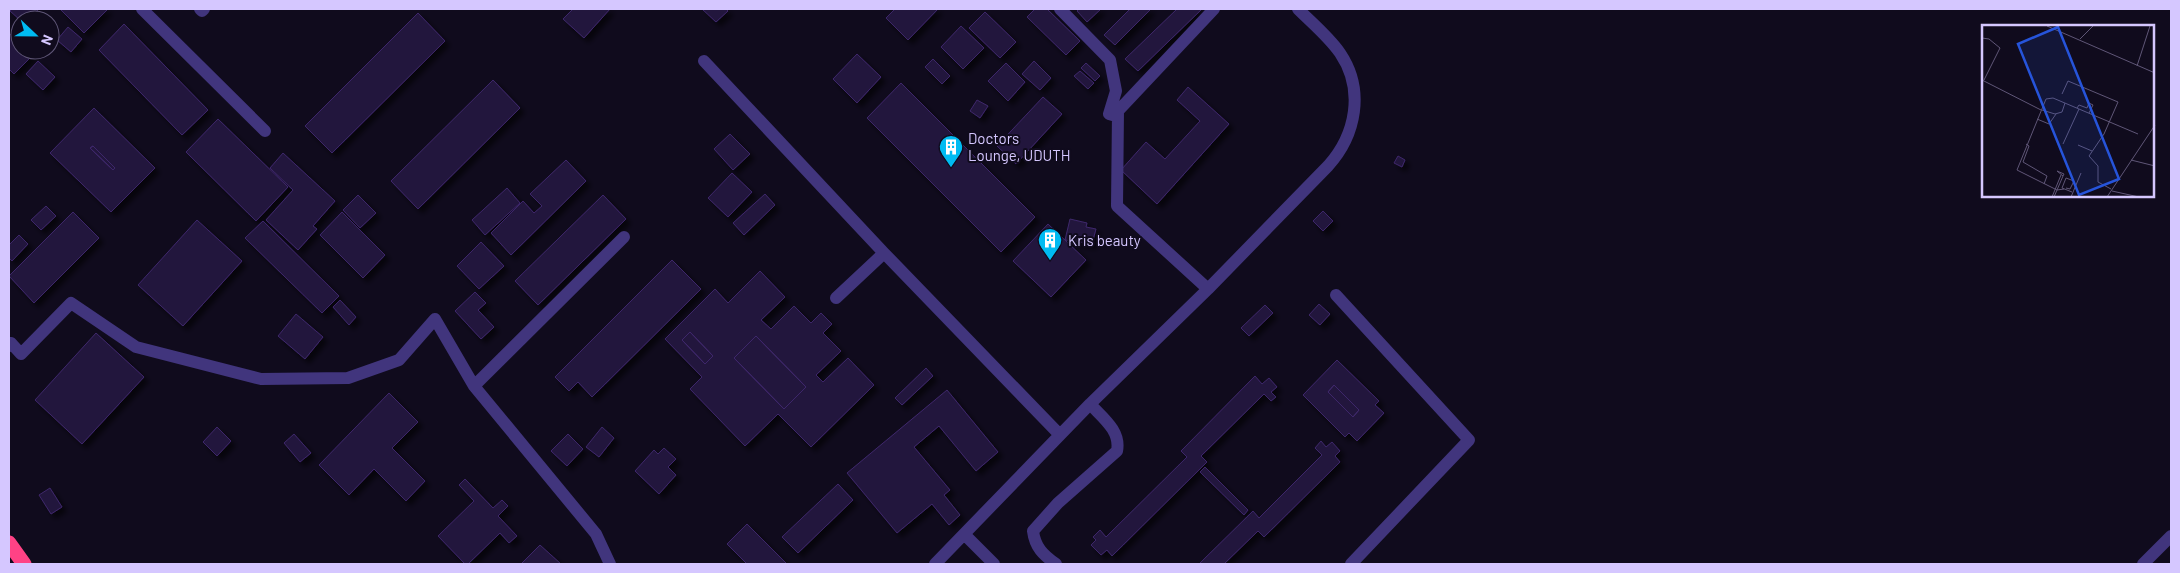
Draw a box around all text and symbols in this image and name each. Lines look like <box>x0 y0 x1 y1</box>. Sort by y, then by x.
north arrow <box>10 10 60 60</box>
inset map <box>1982 25 2155 198</box>
text: N <box>38 33 57 48</box>
place label: Doctors Lounge, UDUTH <box>968 129 1071 164</box>
building icon: Doctors Lounge, UDUTH <box>938 134 964 168</box>
building icon: Kris beauty <box>1037 227 1063 261</box>
place label: Kris beauty <box>1068 231 1141 249</box>

